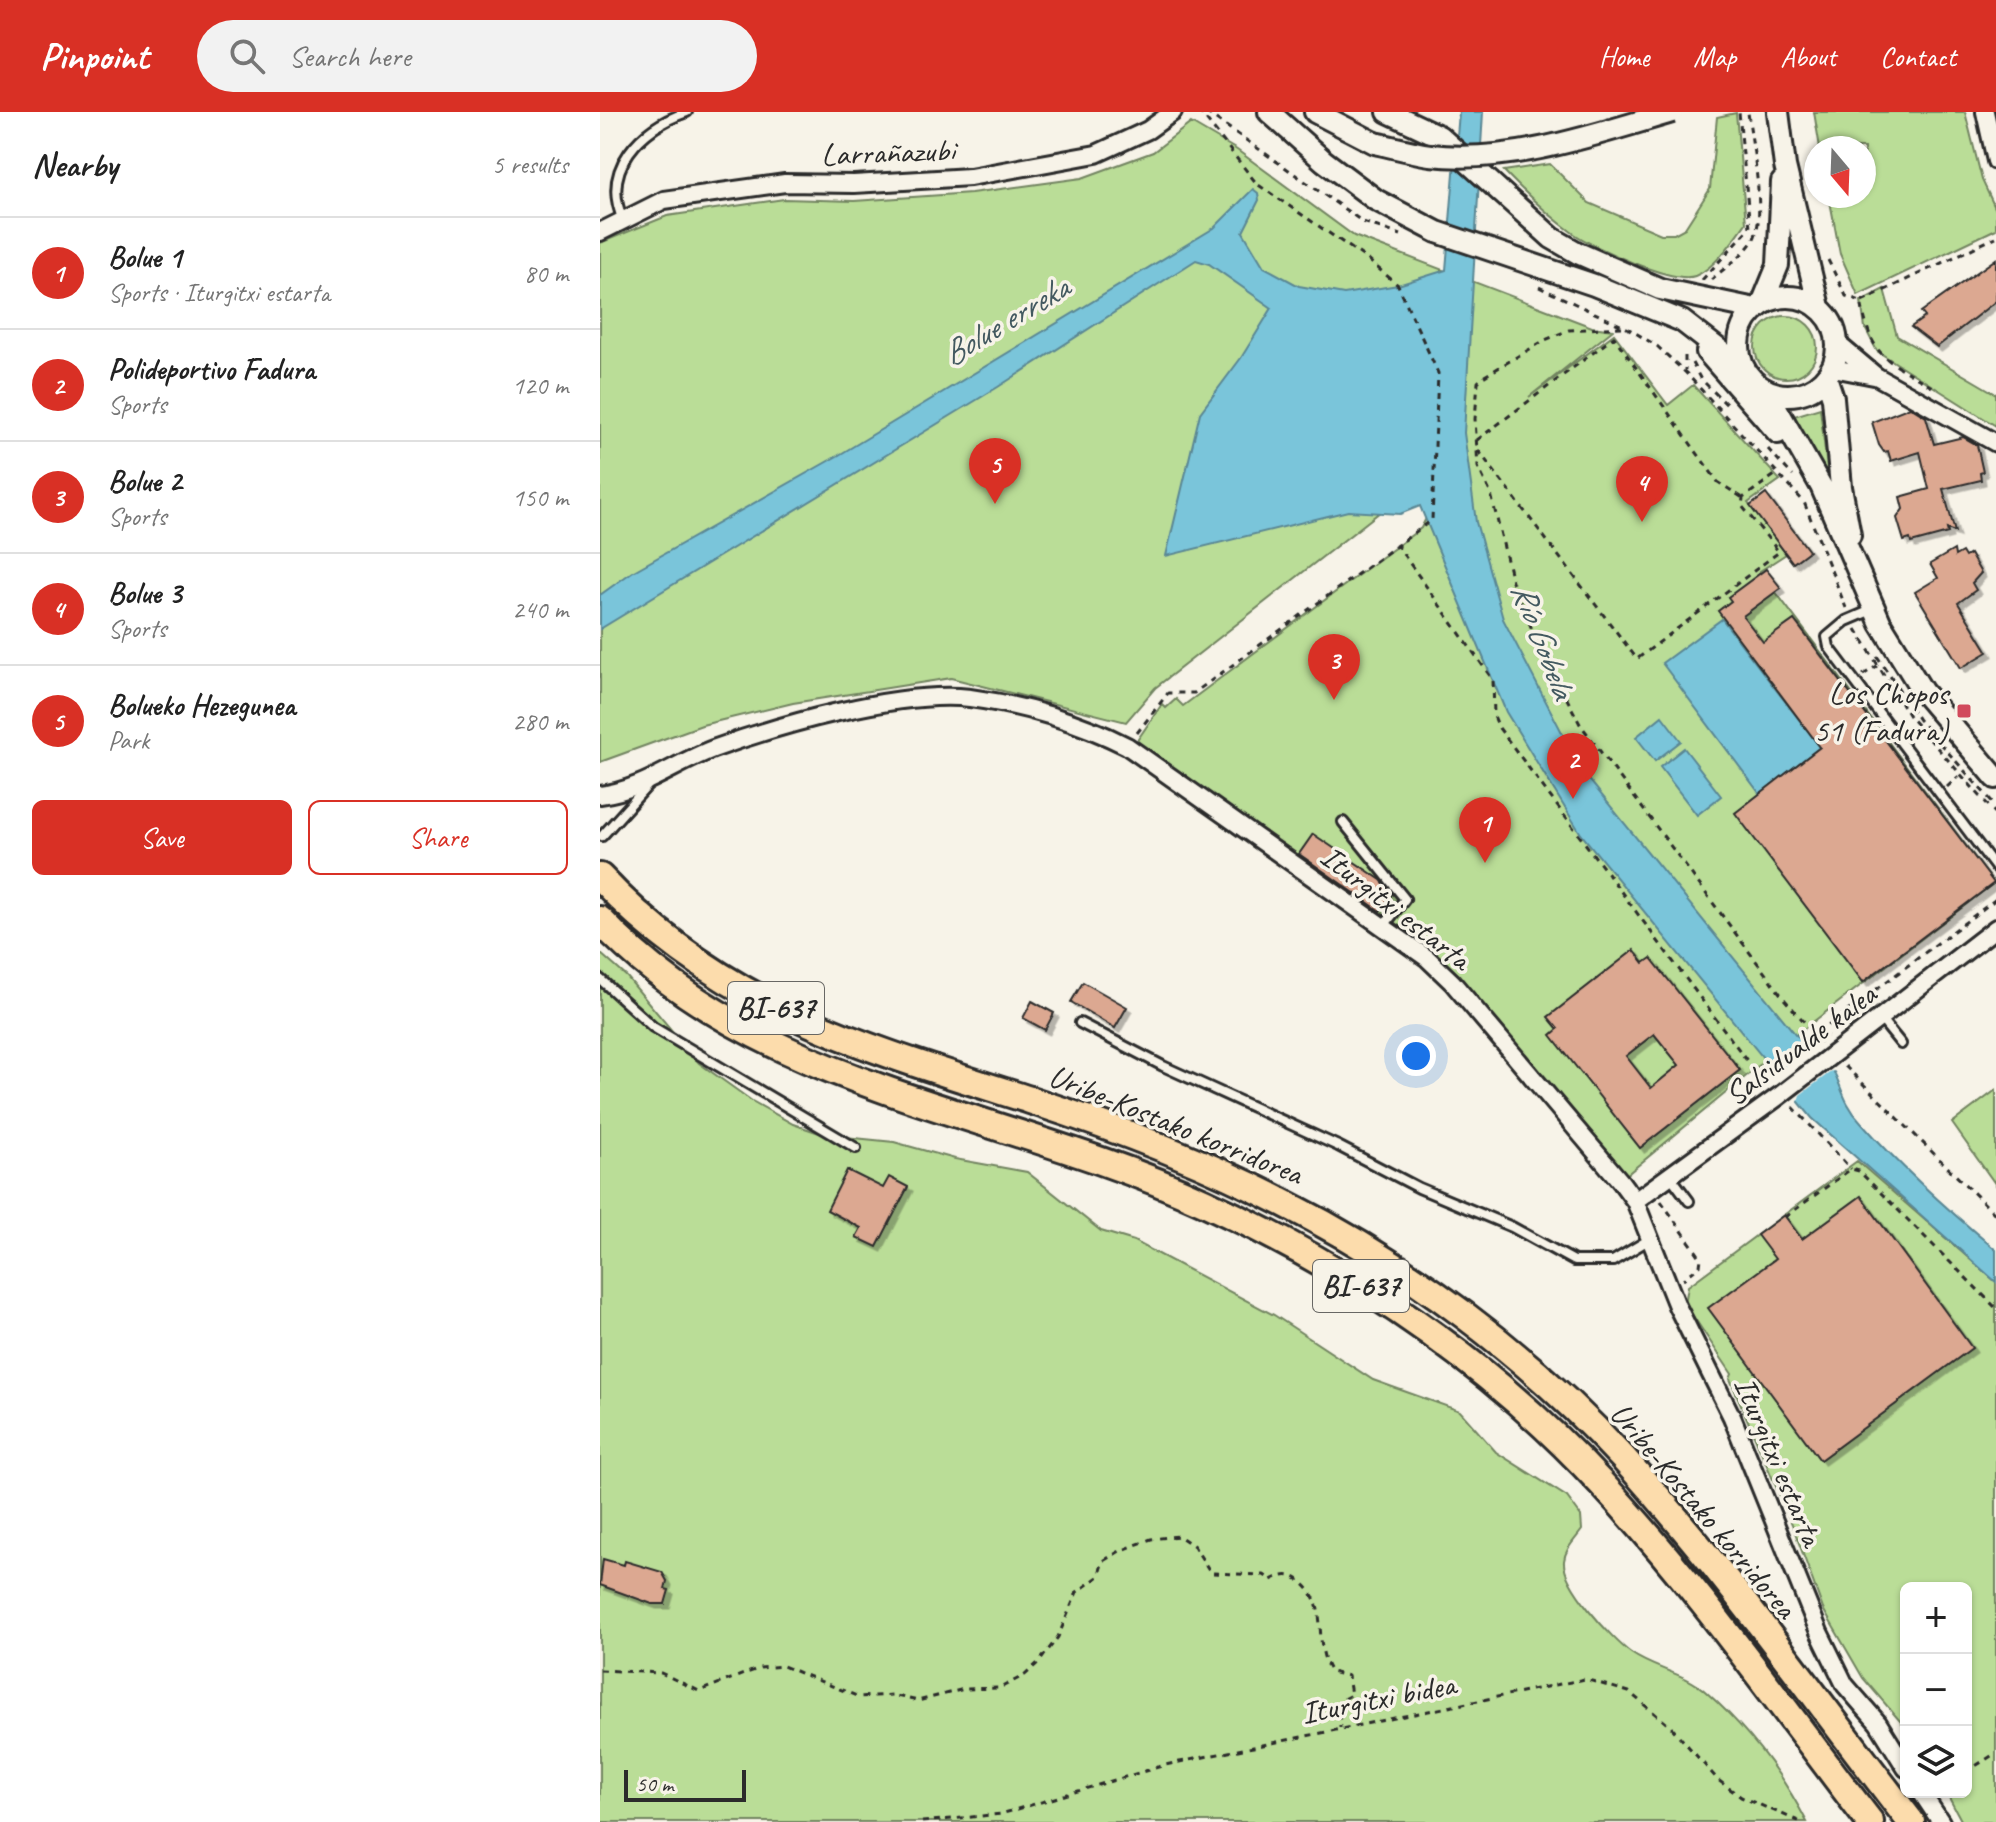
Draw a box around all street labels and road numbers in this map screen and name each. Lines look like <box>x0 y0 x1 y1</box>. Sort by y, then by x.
street label: Larrañazubi <box>820 130 960 175</box>
street label: Iturgitxi estarta <box>1312 836 1481 981</box>
street label: Salsidualde kalea <box>1716 973 1886 1115</box>
road number: BI-637 <box>728 982 824 1034</box>
street label: Uribe-Kostako korridorea <box>1043 1055 1311 1195</box>
road number: BI-637 <box>1313 1260 1409 1312</box>
street label: Iturgitxi estarta <box>1725 1370 1834 1555</box>
street label: Uribe-Kostako korridorea <box>1601 1394 1807 1628</box>
street label: Iturgitxi bidea <box>1298 1663 1461 1733</box>

